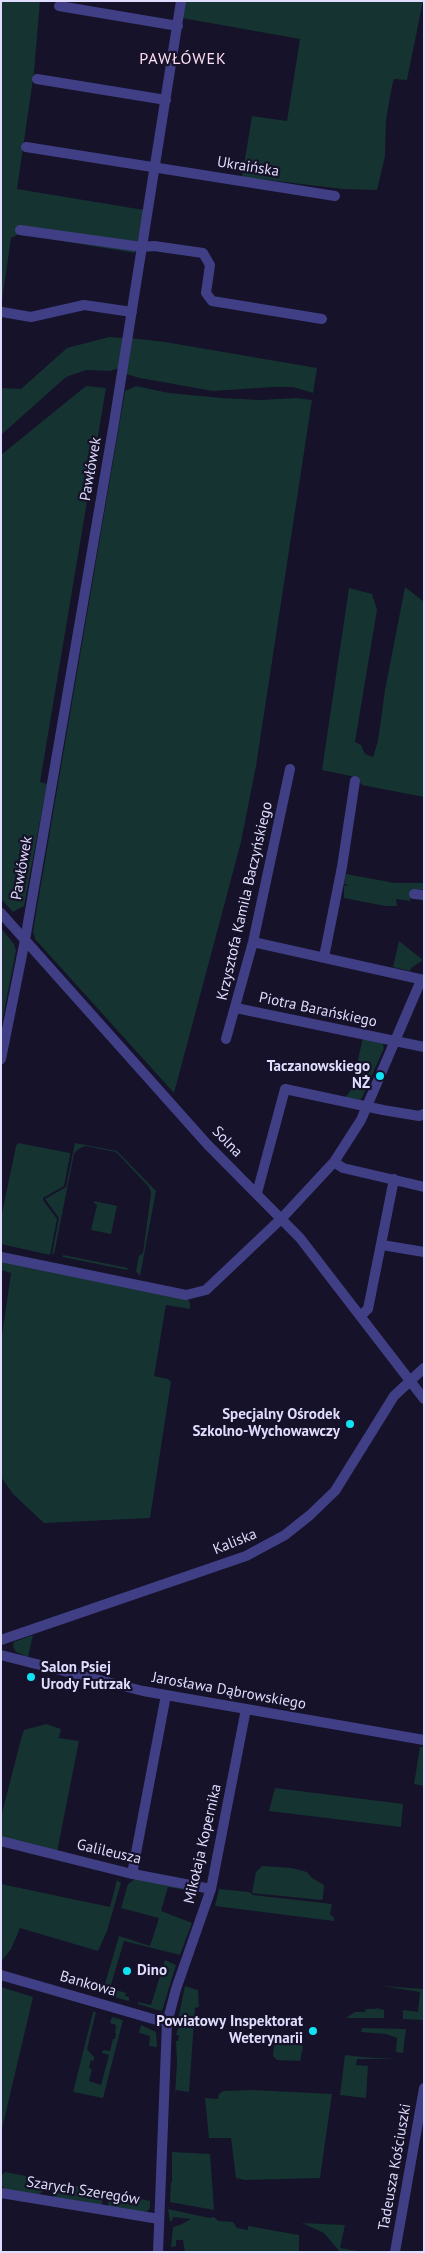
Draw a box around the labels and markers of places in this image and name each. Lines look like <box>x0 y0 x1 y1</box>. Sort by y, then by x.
place label: Taczanowskiego NŻ <box>267 1058 370 1093</box>
marker: Taczanowskiego NŻ <box>374 1070 386 1082</box>
place label: Specjalny Ośrodek Szkolno-Wychowawczy <box>192 1406 340 1441</box>
marker: Specjalny Ośrodek Szkolno-Wychowawczy <box>344 1418 356 1430</box>
place label: Salon Psiej Urody Futrzak <box>41 1659 131 1694</box>
marker: Salon Psiej Urody Futrzak <box>25 1671 37 1683</box>
place label: Dino <box>137 1962 167 1980</box>
marker: Dino <box>121 1965 133 1977</box>
place label: Powiatowy Inspektorat Weterynarii <box>156 2013 303 2048</box>
marker: Powiatowy Inspektorat Weterynarii <box>307 2025 319 2037</box>

